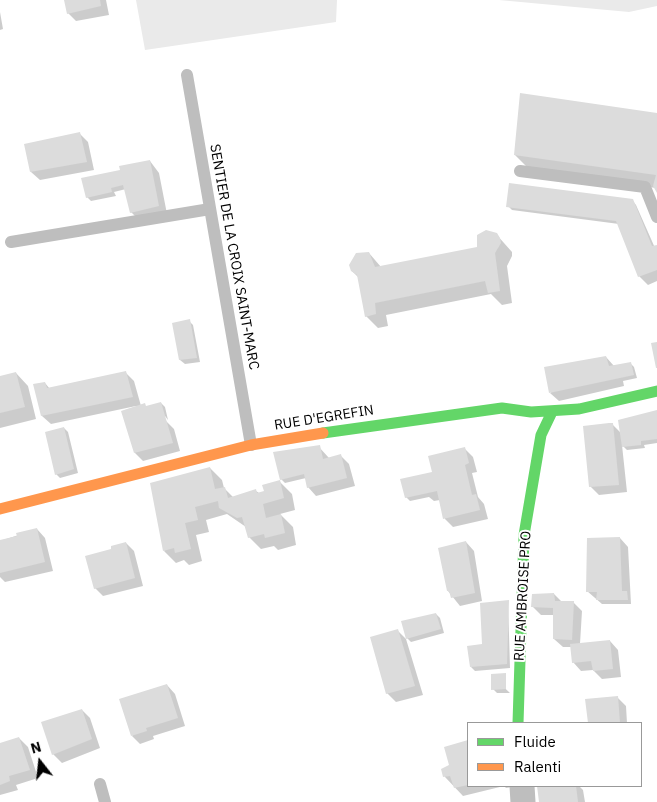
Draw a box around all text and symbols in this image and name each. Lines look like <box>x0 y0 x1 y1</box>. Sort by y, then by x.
street label: SENTIER DE LA CROIX SAINT-MARC <box>206 143 262 371</box>
street label: RUE D'EGREFIN <box>273 402 375 434</box>
street label: RUE AMBROISE PRO <box>511 530 535 662</box>
legend <box>467 722 642 787</box>
text: Fluide <box>514 732 556 751</box>
north arrow <box>15 737 65 787</box>
text: N <box>29 738 43 758</box>
text: Ralenti <box>514 757 561 776</box>

